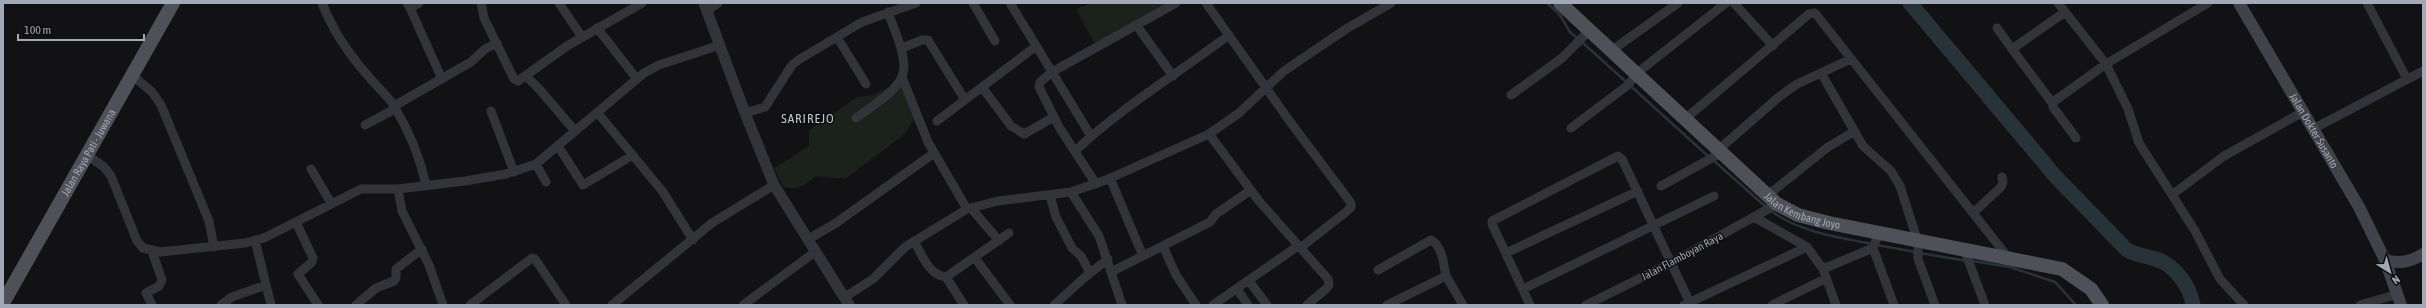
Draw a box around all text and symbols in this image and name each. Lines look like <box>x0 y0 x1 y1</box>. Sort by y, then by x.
scale bar <box>18 16 144 42</box>
text: 100 m <box>24 23 51 37</box>
street label: Jalan Dokter Susanto <box>2287 91 2341 170</box>
street label: Jalan Raya Pati - Juwana <box>59 107 118 198</box>
district label: SARIREJO <box>781 111 835 126</box>
street label: Jalan Kembang Joyo <box>1762 190 1841 231</box>
street label: Jalan Flamboyan Raya <box>1639 229 1725 283</box>
north arrow <box>2370 252 2410 292</box>
text: N <box>2390 273 2402 287</box>

